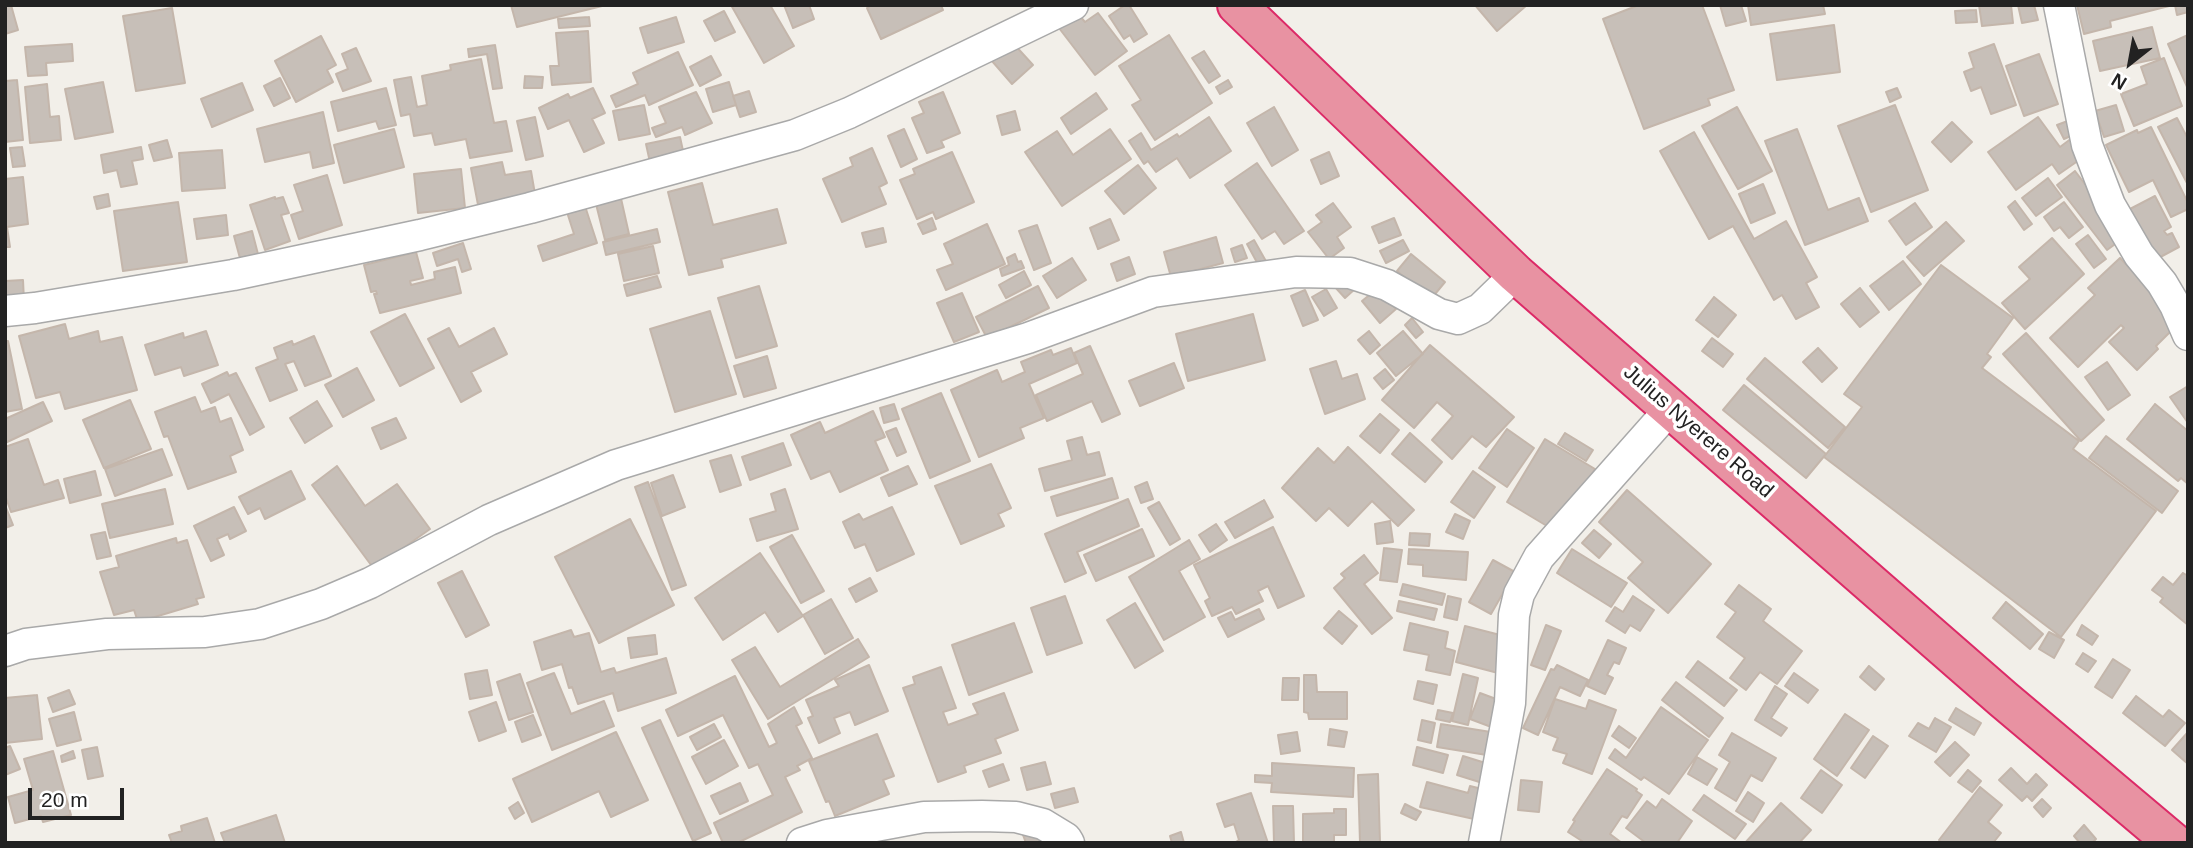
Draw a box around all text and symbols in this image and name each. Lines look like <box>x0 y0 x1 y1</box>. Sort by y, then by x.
north arrow <box>2095 28 2165 98</box>
text: N <box>2108 69 2130 94</box>
street label: Julius Nyerere Road <box>1618 360 1778 504</box>
scale bar <box>32 774 128 818</box>
text: 20 m <box>41 788 88 811</box>

